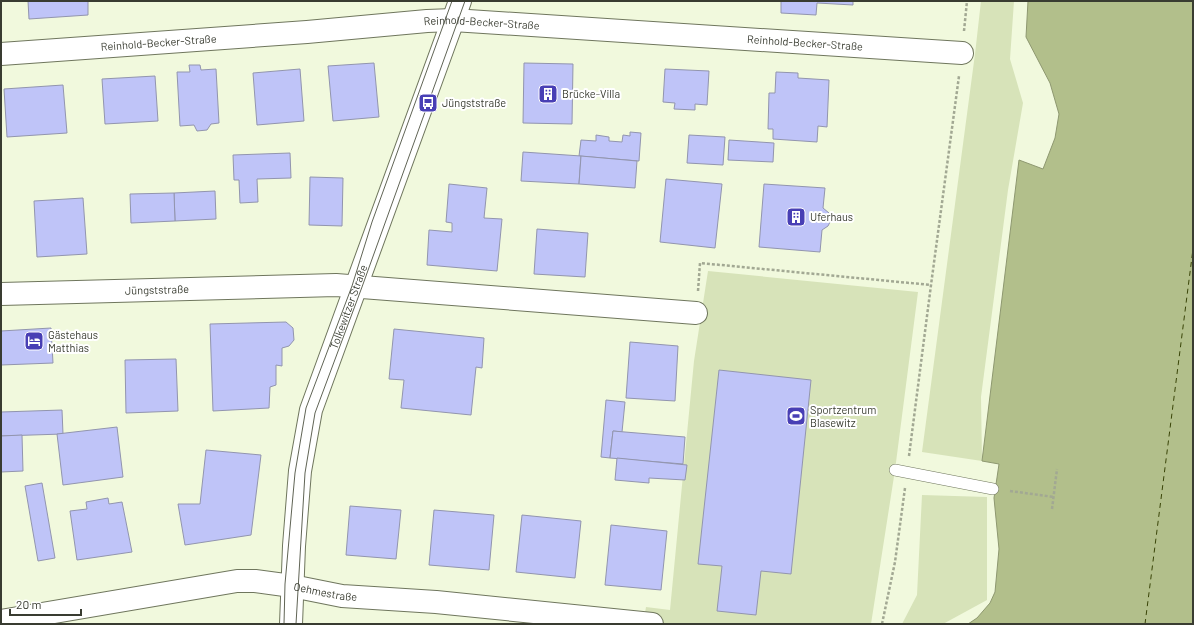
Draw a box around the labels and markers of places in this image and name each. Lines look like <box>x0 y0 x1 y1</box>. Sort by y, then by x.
building icon: Brücke-Villa <box>537 83 559 105</box>
place label: Brücke-Villa <box>562 87 620 100</box>
bus stop icon: Jüngststraße <box>417 92 439 114</box>
place label: Jüngststraße <box>442 96 506 109</box>
building icon: Uferhaus <box>785 206 807 228</box>
place label: Uferhaus <box>810 210 853 223</box>
place label: Gästehaus Matthias <box>48 328 98 354</box>
hotel icon: Gästehaus Matthias <box>23 330 45 352</box>
place label: Sportzentrum Blasewitz <box>810 403 876 429</box>
sports icon: Sportzentrum Blasewitz <box>785 405 807 427</box>

